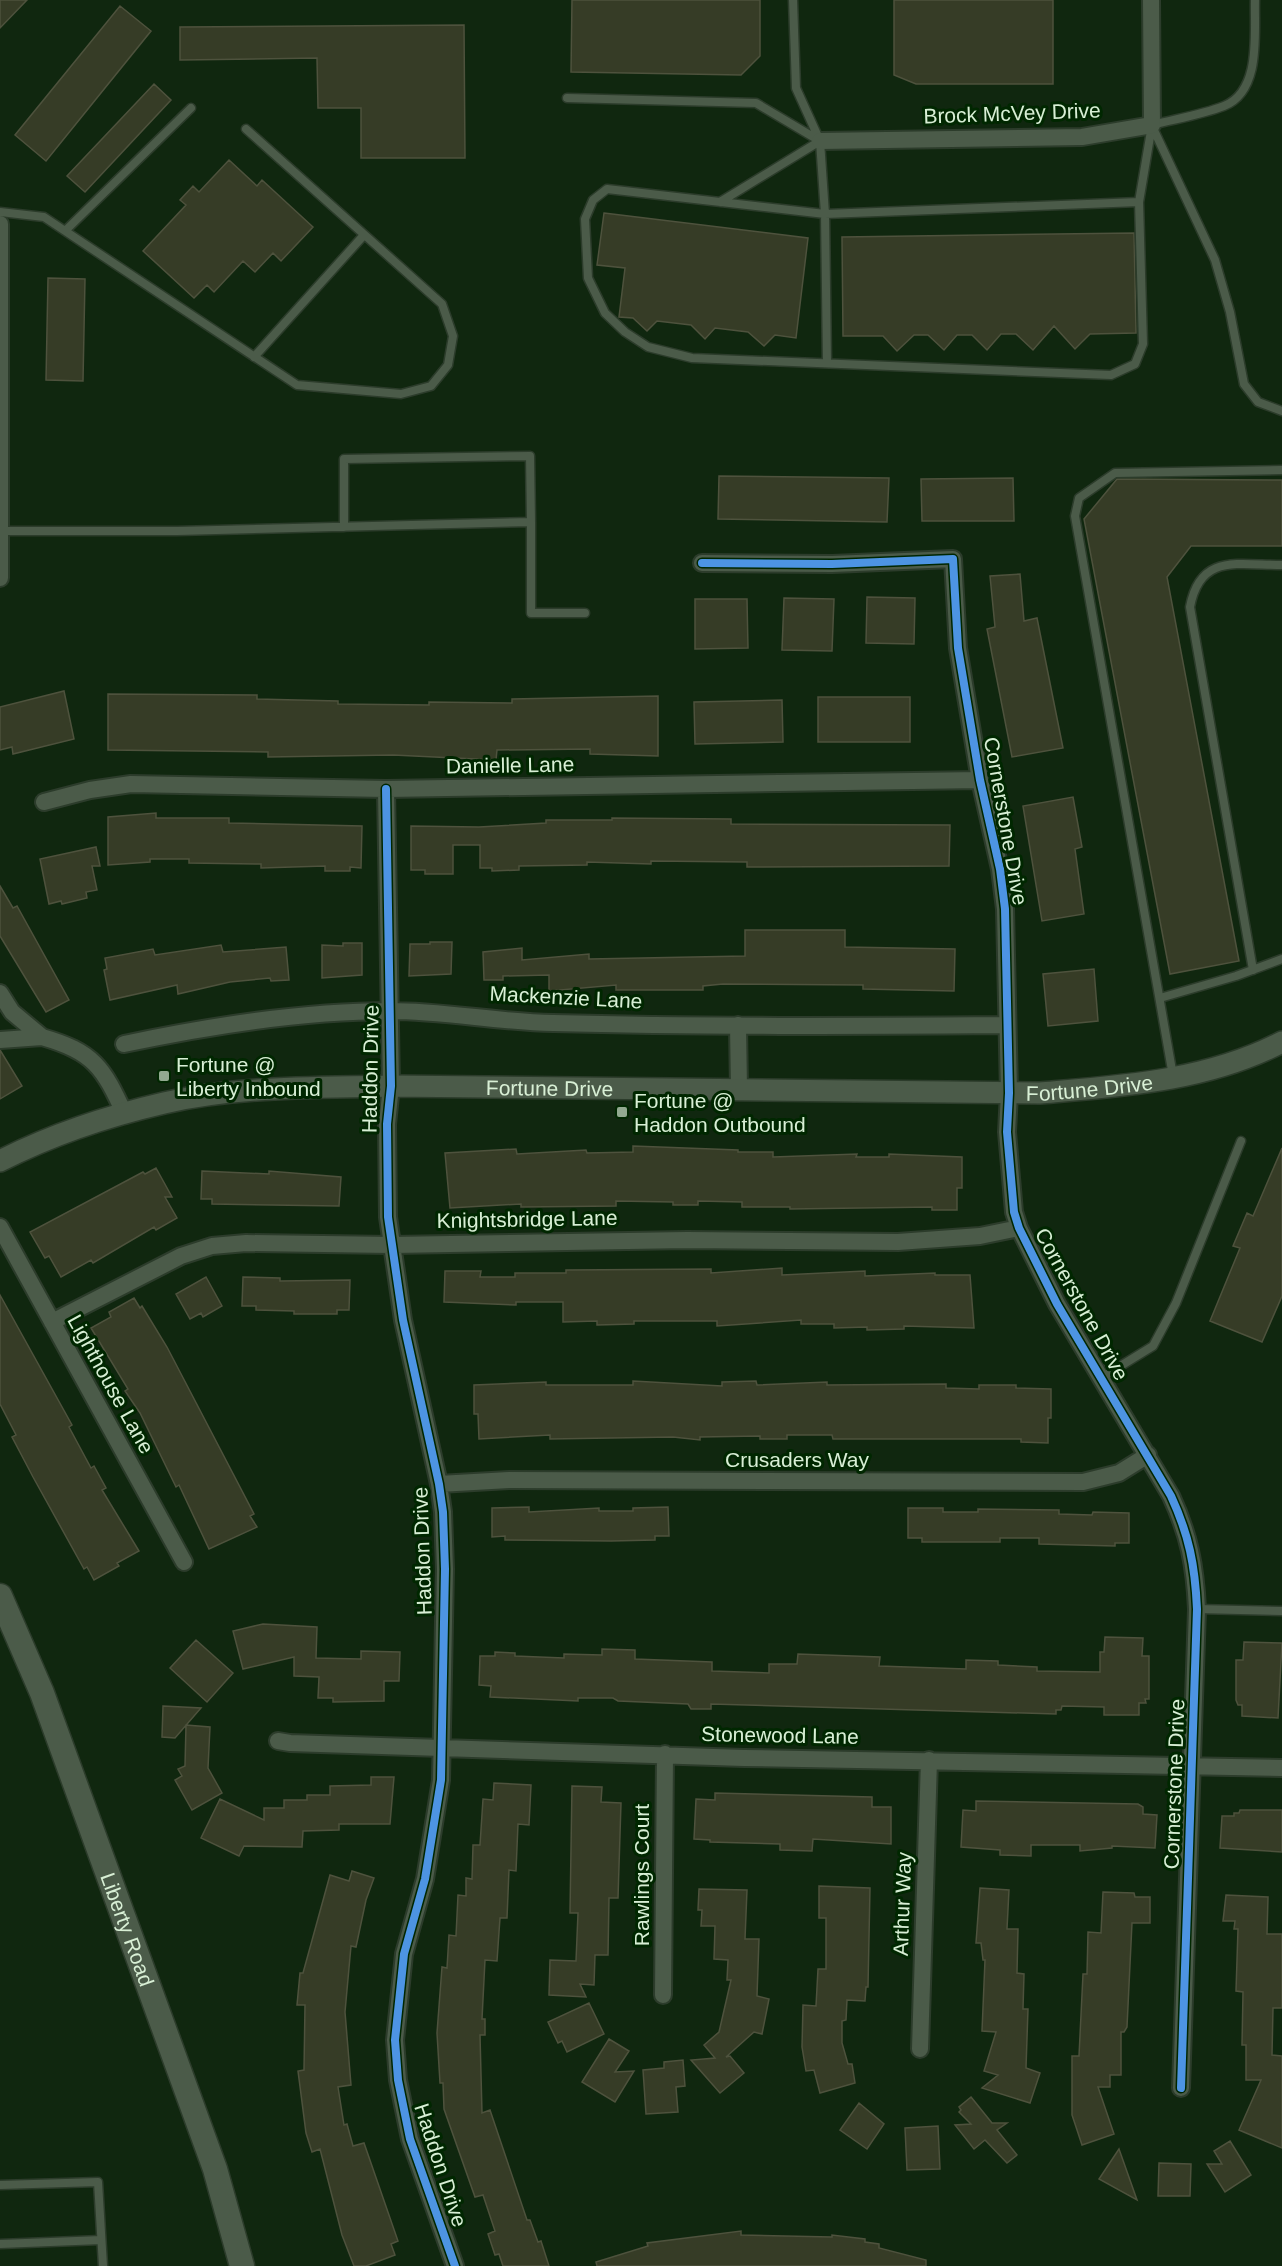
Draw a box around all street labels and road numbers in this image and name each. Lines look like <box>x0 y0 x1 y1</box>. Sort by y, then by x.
street label: Brock McVey Drive <box>923 98 1101 128</box>
street label: Cornerstone Drive <box>980 735 1032 907</box>
street label: Danielle Lane <box>446 752 574 778</box>
street label: Mackenzie Lane <box>489 982 643 1012</box>
street label: Haddon Drive <box>357 1005 383 1133</box>
street label: Fortune Drive <box>1026 1070 1154 1105</box>
street label: Fortune Drive <box>486 1076 613 1100</box>
street label: Knightsbridge Lane <box>436 1206 618 1232</box>
street label: Cornerstone Drive <box>1031 1224 1133 1384</box>
street label: Lighthouse Lane <box>63 1311 159 1457</box>
street label: Crusaders Way <box>725 1448 869 1471</box>
street label: Haddon Drive <box>408 1486 436 1616</box>
street label: Cornerstone Drive <box>1160 1698 1188 1870</box>
street label: Stonewood Lane <box>701 1722 859 1748</box>
street label: Rawlings Court <box>630 1804 653 1946</box>
street label: Arthur Way <box>889 1851 915 1956</box>
street label: Liberty Road <box>97 1869 159 1989</box>
street label: Haddon Drive <box>410 2100 472 2230</box>

